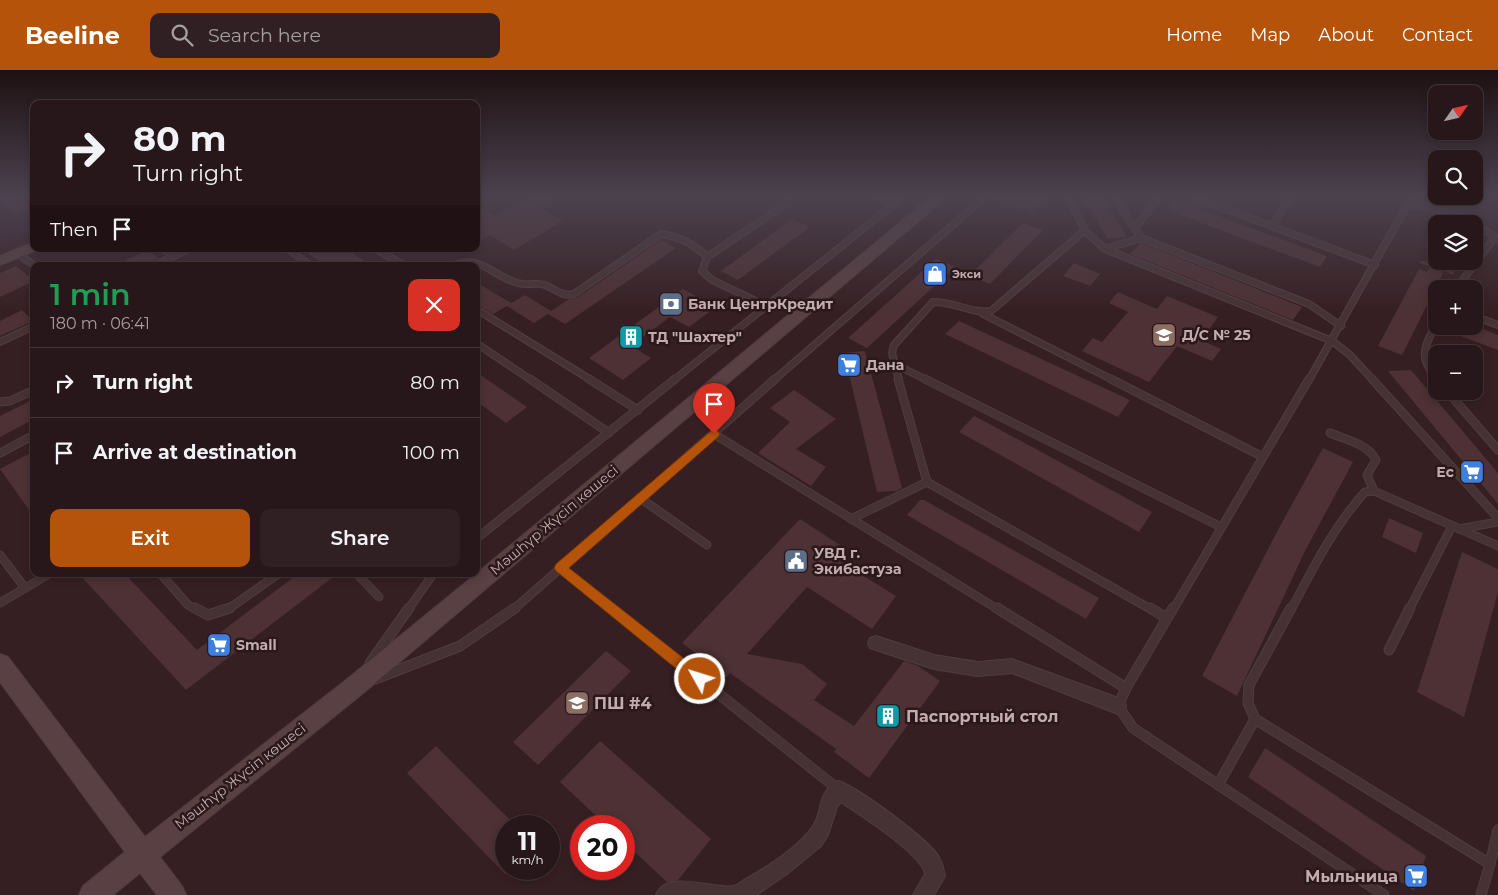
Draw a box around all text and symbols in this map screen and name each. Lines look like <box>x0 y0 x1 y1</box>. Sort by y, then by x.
search box <box>150 13 500 58</box>
text: Beeline <box>25 21 120 50</box>
icon: search <box>168 21 196 49</box>
text: Search here <box>208 24 321 47</box>
text: Home <box>1166 24 1222 46</box>
text: Map <box>1250 24 1290 46</box>
text: About <box>1318 24 1374 46</box>
text: Contact <box>1402 24 1473 46</box>
north arrow <box>1428 85 1482 140</box>
map controls <box>1428 85 1483 400</box>
text: 80 m <box>133 117 227 160</box>
icon: right <box>50 120 115 185</box>
button: search <box>1428 150 1483 205</box>
text: Turn right <box>133 160 243 187</box>
icon: arrive <box>108 215 136 243</box>
button: layers <box>1428 215 1483 270</box>
text: Then <box>50 218 98 241</box>
shop icon: Экси <box>922 261 948 287</box>
place label: Экси <box>952 267 981 281</box>
text: 1 min <box>50 276 131 313</box>
button: close <box>408 279 460 331</box>
button: + <box>1428 280 1483 335</box>
bank icon: Банк ЦентрКредит <box>658 291 684 317</box>
place label: Банк ЦентрКредит <box>688 295 834 313</box>
text: 180 m · 06:41 <box>50 314 150 333</box>
school or university icon: Д/С № 25 <box>1151 322 1177 348</box>
building icon: ТД "Шахтер" <box>618 324 644 350</box>
place label: Д/С № 25 <box>1182 326 1251 344</box>
place label: ТД "Шахтер" <box>648 328 742 346</box>
button: − <box>1428 345 1483 400</box>
supermarket icon: Дана <box>836 352 862 378</box>
place label: Дана <box>866 356 904 374</box>
icon: right <box>50 369 78 397</box>
text: Turn right <box>93 371 193 394</box>
text: 80 m <box>410 371 460 394</box>
pin <box>693 383 735 434</box>
icon: arrive <box>700 390 728 418</box>
icon: arrive <box>50 439 78 467</box>
text: Arrive at destination <box>93 441 297 464</box>
text: 100 m <box>403 441 460 464</box>
supermarket icon: Ес <box>1459 459 1485 485</box>
street label: Мәшһүр Жүсіп көшесі <box>486 461 622 579</box>
place label: Ес <box>1436 463 1455 481</box>
button: Exit <box>50 509 250 567</box>
button: Share <box>260 509 460 567</box>
place label: УВД г. Экибастуза <box>814 544 901 578</box>
public building icon: УВД г. Экибастуза <box>783 548 809 574</box>
supermarket icon: Small <box>206 632 232 658</box>
place label: Small <box>236 636 277 654</box>
position arrow <box>673 652 725 704</box>
school or university icon: ПШ #4 <box>564 690 590 716</box>
place label: ПШ #4 <box>594 694 652 713</box>
building icon: Паспортный стол <box>875 703 901 729</box>
place label: Паспортный стол <box>906 707 1058 726</box>
street label: Мәшһүр Жүсіп көшесі <box>171 719 309 833</box>
speed limit sign: 20 <box>570 815 635 880</box>
text: 11 <box>518 826 537 856</box>
text: km/h <box>511 852 544 867</box>
supermarket icon: Мыльница <box>1403 863 1429 889</box>
place label: Мыльница <box>1305 867 1398 886</box>

